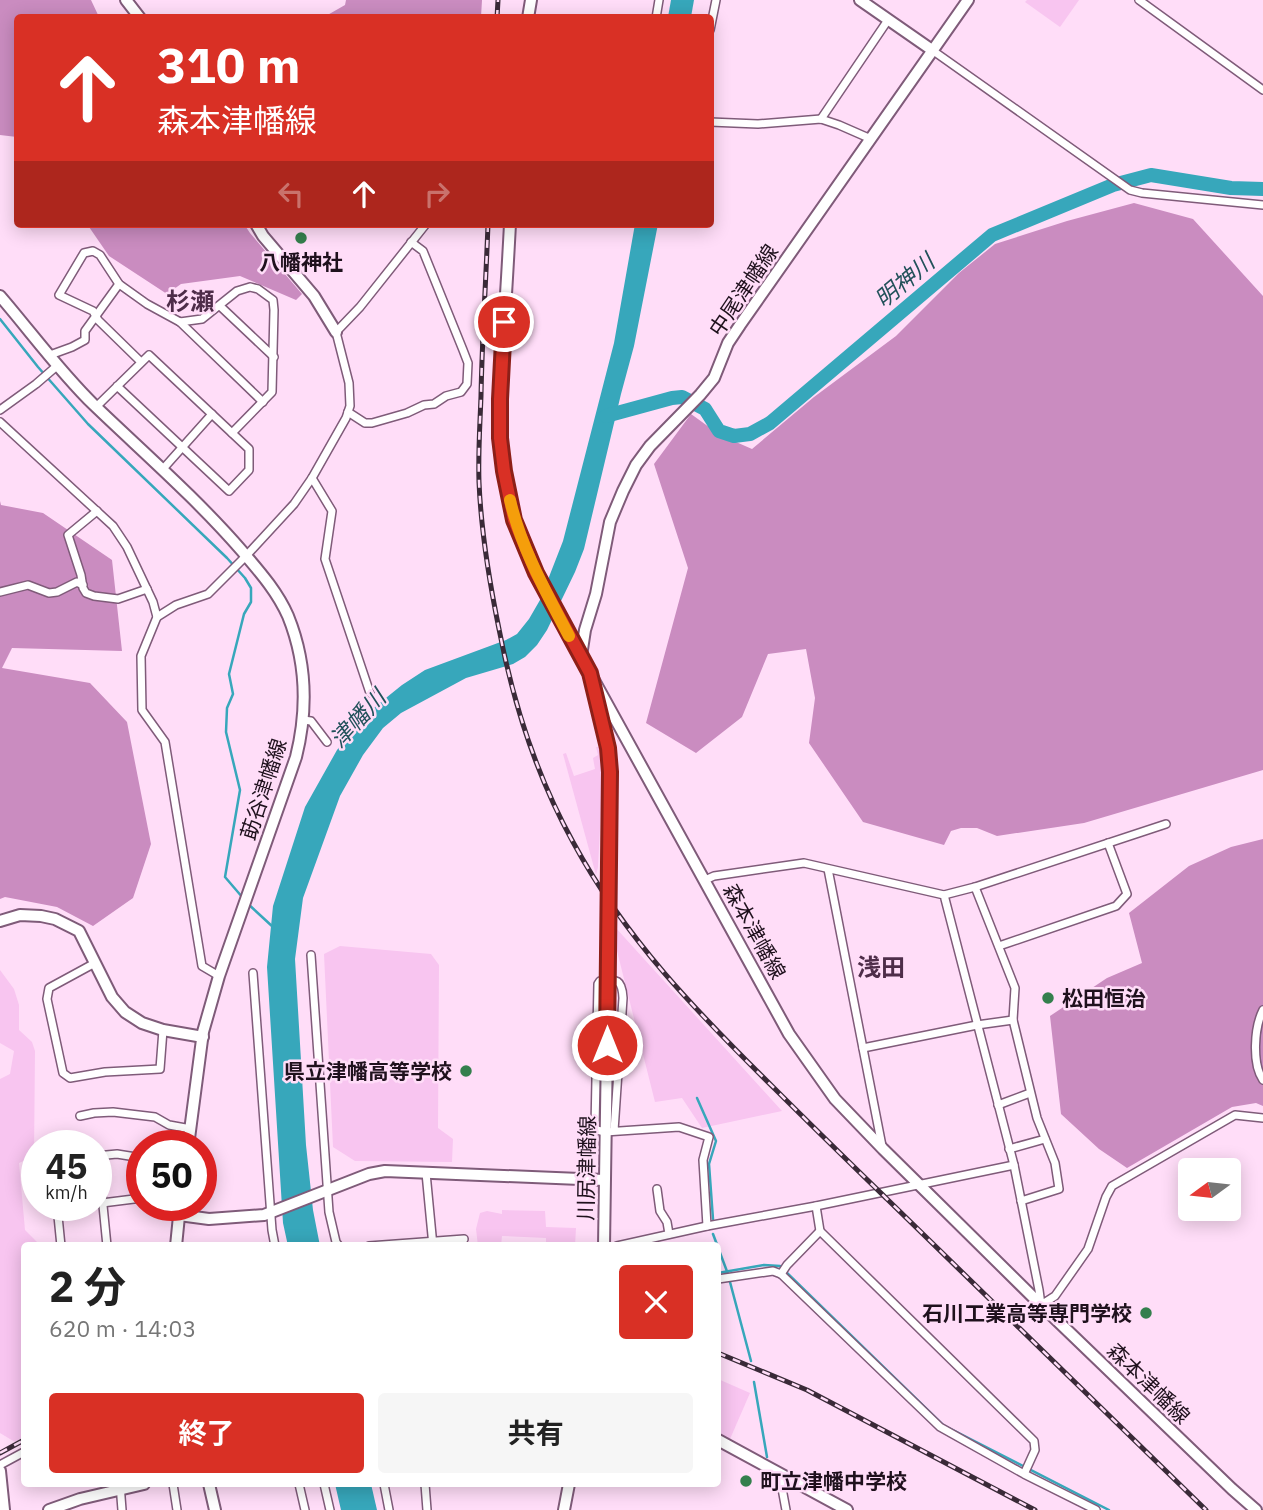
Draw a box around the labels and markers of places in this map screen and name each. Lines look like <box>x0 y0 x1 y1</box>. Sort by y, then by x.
marker: 八幡神社 <box>293 230 309 246</box>
place label: 八幡神社 <box>259 248 343 276</box>
pin <box>474 292 534 352</box>
place label: 松田恒治 <box>1062 984 1146 1012</box>
marker: 松田恒治 <box>1040 990 1056 1006</box>
place label: 県立津幡高等学校 <box>284 1057 452 1085</box>
marker: 県立津幡高等学校 <box>458 1063 474 1079</box>
place label: 石川工業高等専門学校 <box>922 1299 1132 1327</box>
marker: 石川工業高等専門学校 <box>1138 1305 1154 1321</box>
place label: 町立津幡中学校 <box>760 1467 907 1495</box>
marker: 町立津幡中学校 <box>738 1473 754 1489</box>

